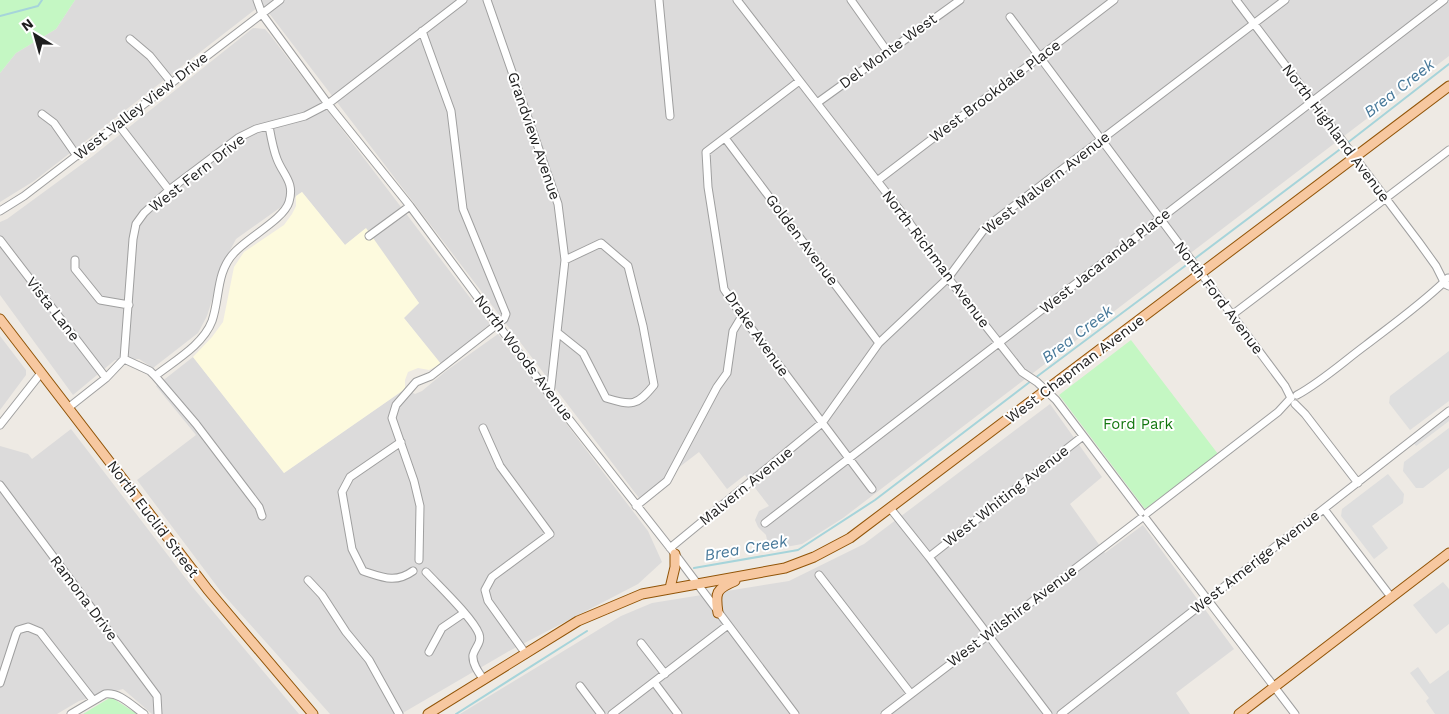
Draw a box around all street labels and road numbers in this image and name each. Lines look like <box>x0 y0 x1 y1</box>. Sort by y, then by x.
street label: Del Monte West <box>836 9 941 92</box>
street label: West Brookdale Place <box>926 36 1064 146</box>
street label: West Valley View Drive <box>70 48 212 164</box>
street label: North Highland Avenue <box>1278 61 1394 205</box>
street label: Grandview Avenue <box>504 70 564 202</box>
street label: West Malvern Avenue <box>979 128 1113 238</box>
street label: West Fern Drive <box>145 130 249 216</box>
street label: North Richman Avenue <box>878 187 994 331</box>
street label: Golden Avenue <box>762 191 842 289</box>
street label: West Jacaranda Place <box>1036 204 1174 318</box>
street label: North Ford Avenue <box>1171 238 1267 358</box>
street label: Vista Lane <box>22 273 84 345</box>
street label: Drake Avenue <box>721 288 793 380</box>
street label: North Woods Avenue <box>471 292 577 424</box>
street label: West Chapman Avenue <box>1002 311 1148 427</box>
street label: West Whiting Avenue <box>940 441 1072 551</box>
street label: Malvern Avenue <box>696 443 796 529</box>
street label: North Euclid Street <box>103 457 203 581</box>
street label: West Amerige Avenue <box>1187 506 1323 618</box>
street label: Ramona Drive <box>46 552 122 644</box>
street label: West Wilshire Avenue <box>944 561 1080 671</box>

